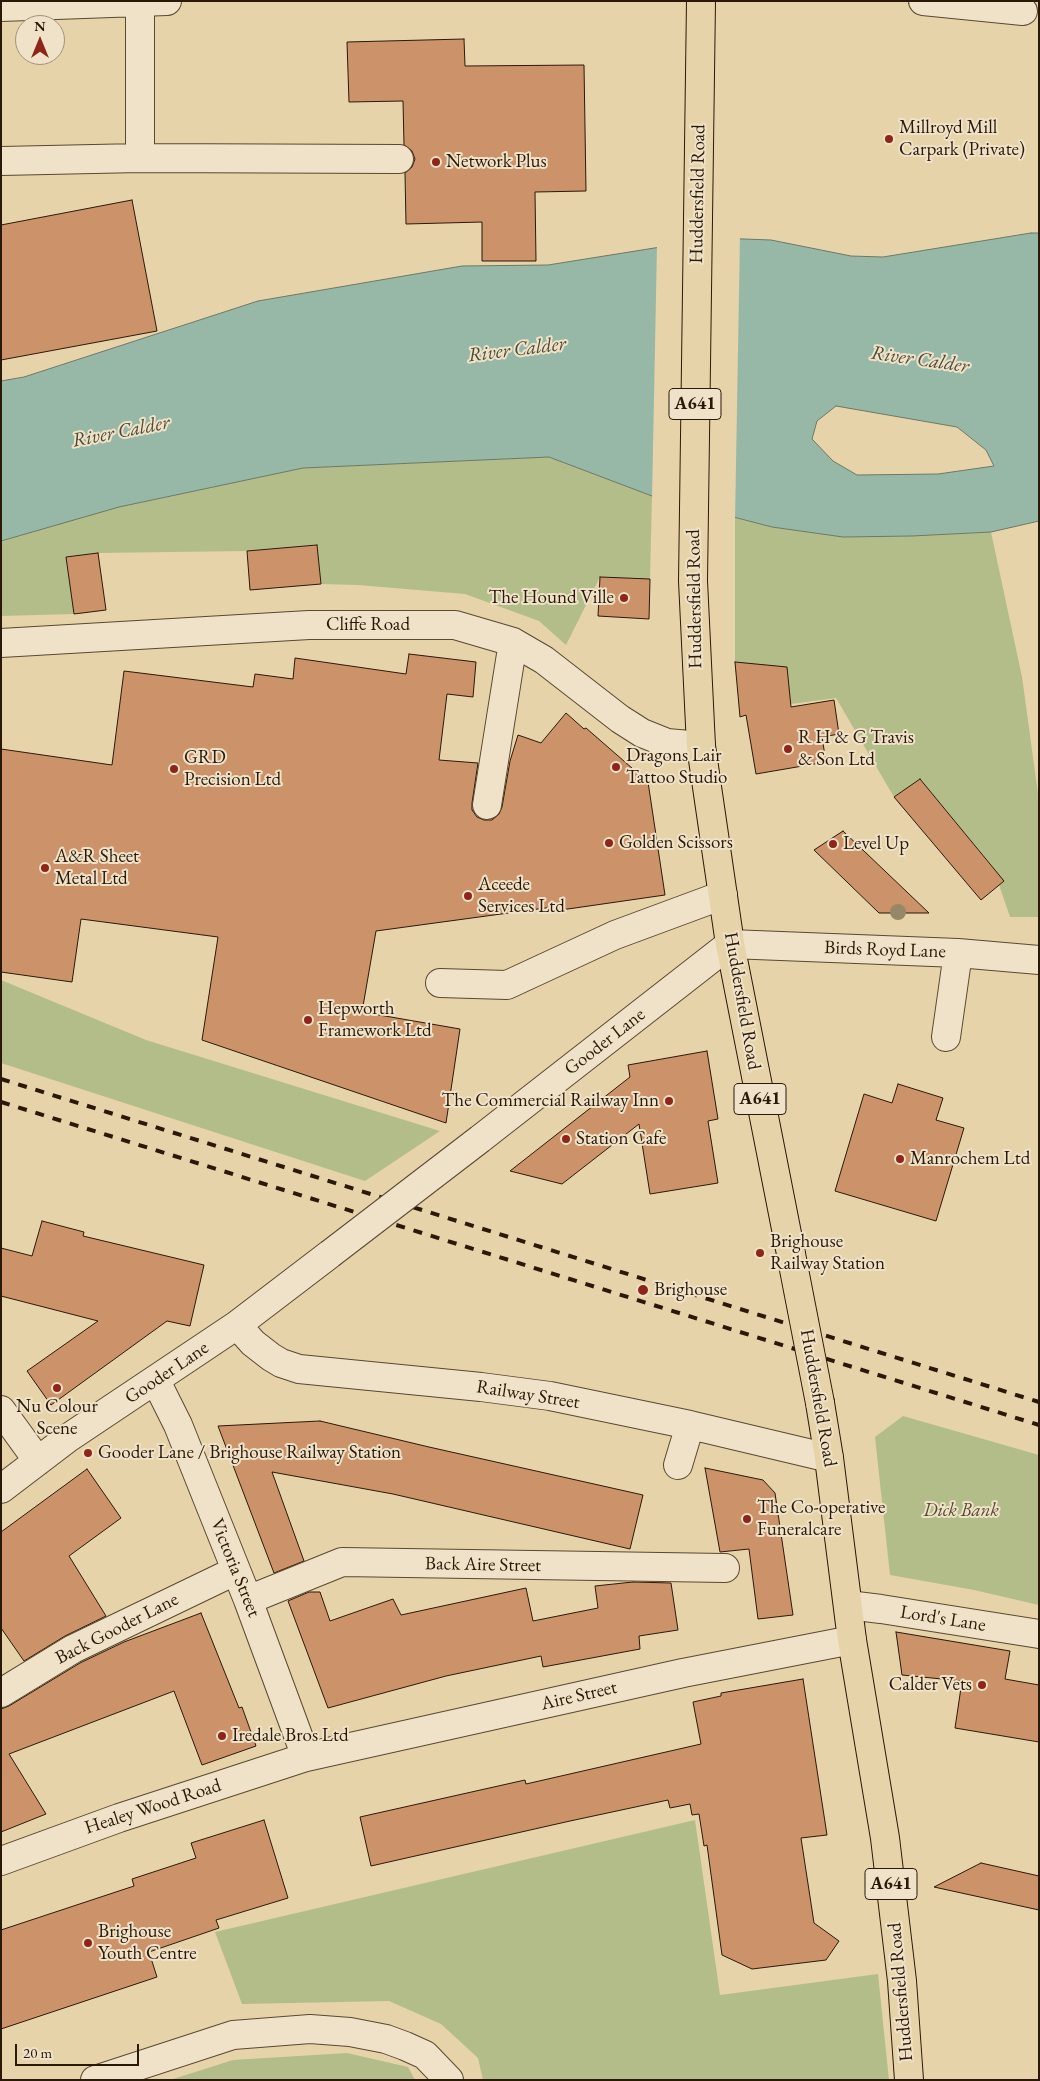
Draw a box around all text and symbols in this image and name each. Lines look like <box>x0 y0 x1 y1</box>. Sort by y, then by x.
north arrow <box>15 15 65 65</box>
text: N <box>34 17 46 35</box>
place label: Millroyd Mill Carpark (Private) <box>899 117 1025 161</box>
street label: Huddersfield Road <box>685 124 711 264</box>
marker: Millroyd Mill Carpark (Private) <box>883 133 895 145</box>
place label: Network Plus <box>446 151 547 173</box>
marker: Network Plus <box>430 156 442 168</box>
water label: River Calder <box>467 332 567 368</box>
water label: River Calder <box>869 341 971 379</box>
road number: A641 <box>669 388 721 419</box>
water label: River Calder <box>70 411 172 453</box>
street label: Huddersfield Road <box>682 529 708 669</box>
place label: The Hound Ville <box>488 587 614 609</box>
marker: The Hound Ville <box>618 592 630 604</box>
street label: Cliffe Road <box>326 614 410 636</box>
place label: R H & G Travis & Son Ltd <box>798 727 914 771</box>
marker: R H & G Travis & Son Ltd <box>782 743 794 755</box>
place label: Dragons Lair Tattoo Studio <box>626 745 727 789</box>
place label: GRD Precision Ltd <box>184 747 281 791</box>
marker: Dragons Lair Tattoo Studio <box>610 761 622 773</box>
marker: GRD Precision Ltd <box>168 763 180 775</box>
place label: Golden Scissors <box>619 832 733 854</box>
place label: Level Up <box>843 833 909 855</box>
marker: Golden Scissors <box>603 837 615 849</box>
marker: Level Up <box>827 838 839 850</box>
place label: A&R Sheet Metal Ltd <box>55 846 139 890</box>
marker: A&R Sheet Metal Ltd <box>39 862 51 874</box>
place label: Aceede Services Ltd <box>478 874 565 918</box>
marker: Aceede Services Ltd <box>462 890 474 902</box>
street label: Huddersfield Road <box>719 930 765 1072</box>
street label: Birds Royd Lane <box>824 936 946 964</box>
place label: Hepworth Framework Ltd <box>318 998 432 1042</box>
street label: Gooder Lane <box>560 1003 650 1081</box>
marker: Hepworth Framework Ltd <box>302 1014 314 1026</box>
road number: A641 <box>734 1084 786 1114</box>
place label: The Commercial Railway Inn <box>442 1090 659 1112</box>
marker: The Commercial Railway Inn <box>663 1095 675 1107</box>
place label: Station Cafe <box>576 1128 666 1150</box>
marker: Station Cafe <box>560 1133 572 1145</box>
place label: Manrochem Ltd <box>910 1148 1030 1170</box>
marker: Manrochem Ltd <box>894 1153 906 1165</box>
place label: Brighouse Railway Station <box>770 1231 885 1275</box>
marker: Brighouse Railway Station <box>754 1247 766 1259</box>
place label: Brighouse <box>654 1279 727 1301</box>
marker: Brighouse <box>636 1283 650 1297</box>
street label: Huddersfield Road <box>795 1327 841 1469</box>
street label: Gooder Lane <box>121 1337 213 1409</box>
street label: Railway Street <box>475 1376 581 1414</box>
marker: Nu Colour Scene <box>51 1382 63 1394</box>
place label: Nu Colour Scene <box>16 1396 98 1440</box>
place label: Gooder Lane / Brighouse Railway Station <box>98 1442 401 1464</box>
marker: Gooder Lane / Brighouse Railway Station <box>82 1447 94 1459</box>
place label: The Co-operative Funeralcare <box>757 1497 885 1541</box>
park label: Dick Bank <box>923 1500 999 1522</box>
marker: The Co-operative Funeralcare <box>741 1513 753 1525</box>
street label: Victoria Street <box>205 1515 265 1621</box>
street label: Back Aire Street <box>425 1553 541 1577</box>
street label: Back Gooder Lane <box>52 1588 182 1670</box>
street label: Lord's Lane <box>899 1601 987 1637</box>
place label: Calder Vets <box>889 1674 972 1696</box>
street label: Aire Street <box>539 1676 619 1716</box>
marker: Calder Vets <box>976 1679 988 1691</box>
place label: Iredale Bros Ltd <box>232 1725 349 1747</box>
marker: Iredale Bros Ltd <box>216 1730 228 1742</box>
street label: Healey Wood Road <box>82 1774 224 1840</box>
road number: A641 <box>865 1868 917 1900</box>
place label: Brighouse Youth Centre <box>98 1921 197 1965</box>
street label: Huddersfield Road <box>884 1922 918 2062</box>
marker: Brighouse Youth Centre <box>82 1937 94 1949</box>
scale bar <box>18 2034 141 2066</box>
text: 20 m <box>23 2043 52 2062</box>

